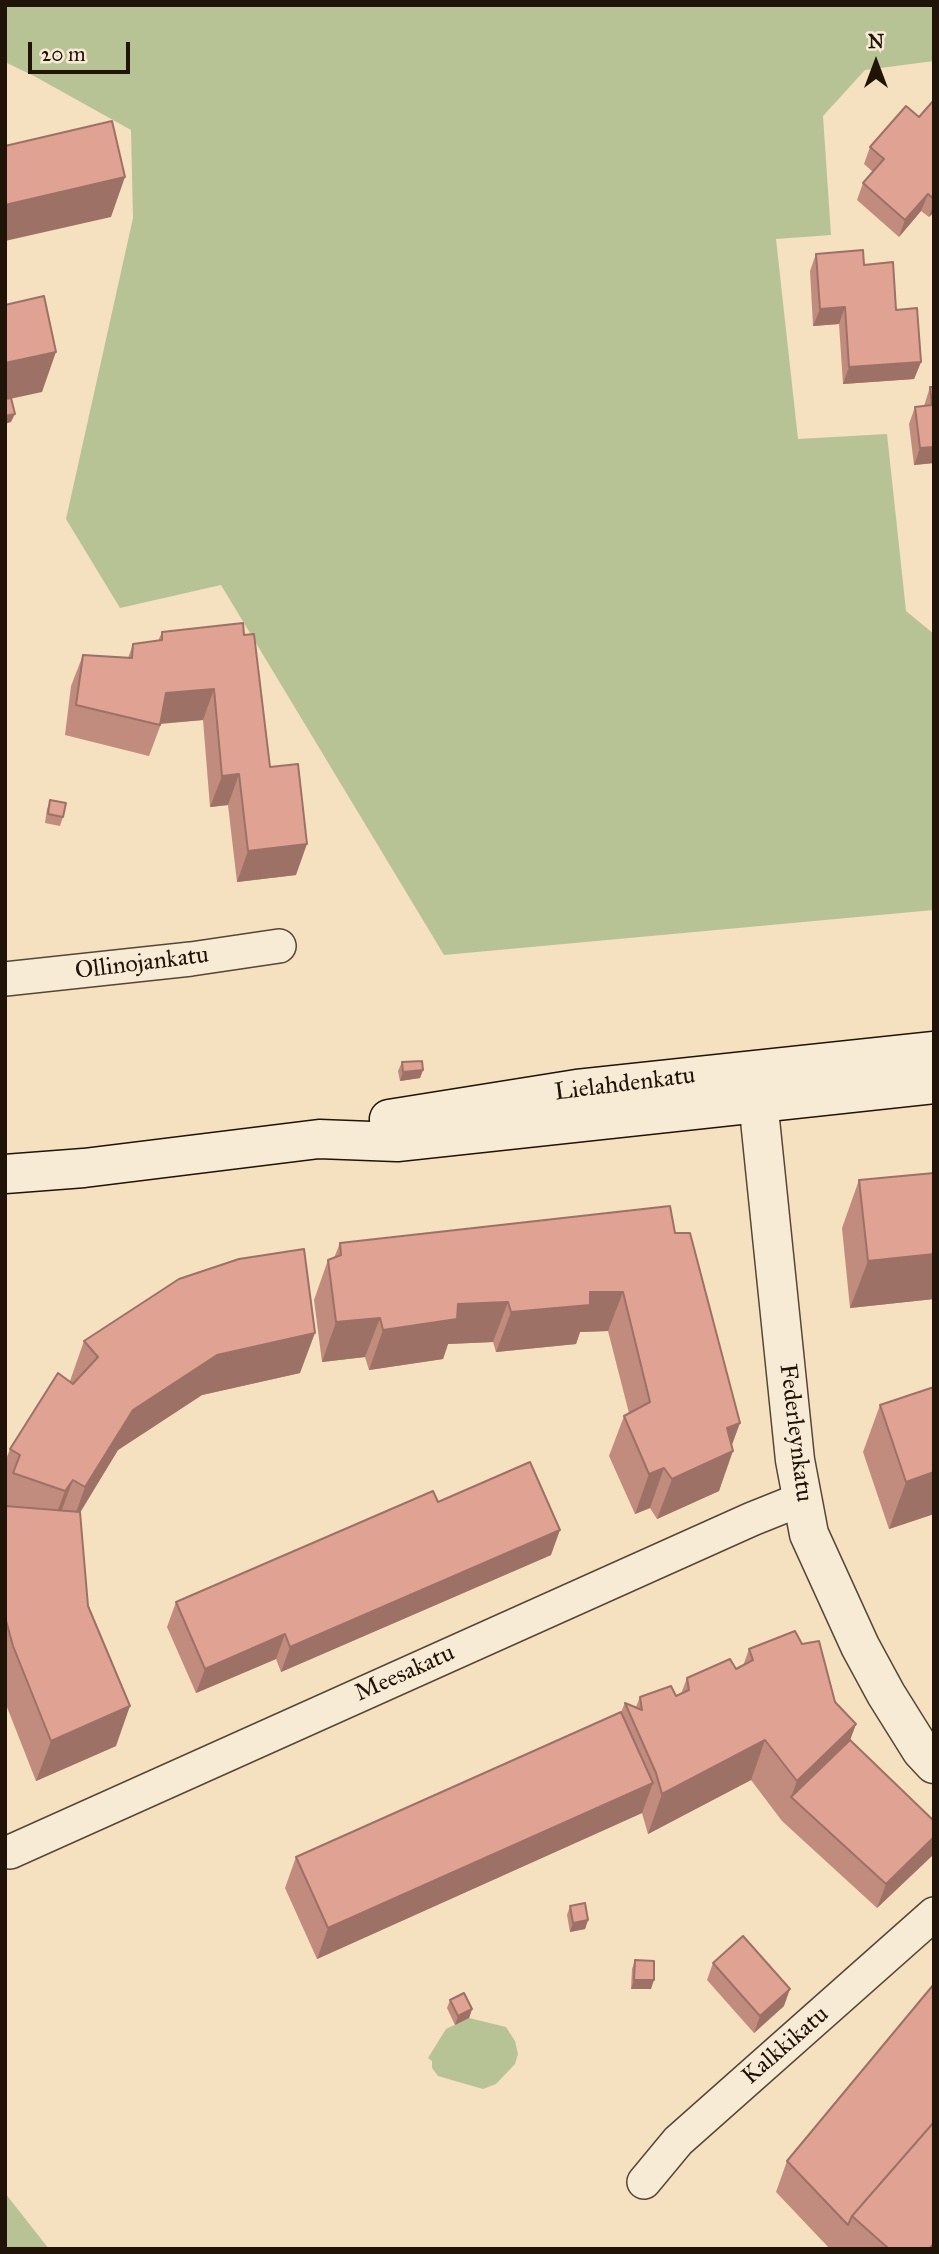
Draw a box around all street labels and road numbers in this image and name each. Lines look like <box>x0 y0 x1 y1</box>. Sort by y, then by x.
street label: Ollinojankatu <box>73 942 211 986</box>
street label: Lielahdenkatu <box>553 1062 697 1108</box>
street label: Federleynkatu <box>772 1362 818 1504</box>
street label: Meesakatu <box>351 1639 459 1709</box>
street label: Kalkkikatu <box>737 2001 835 2091</box>

